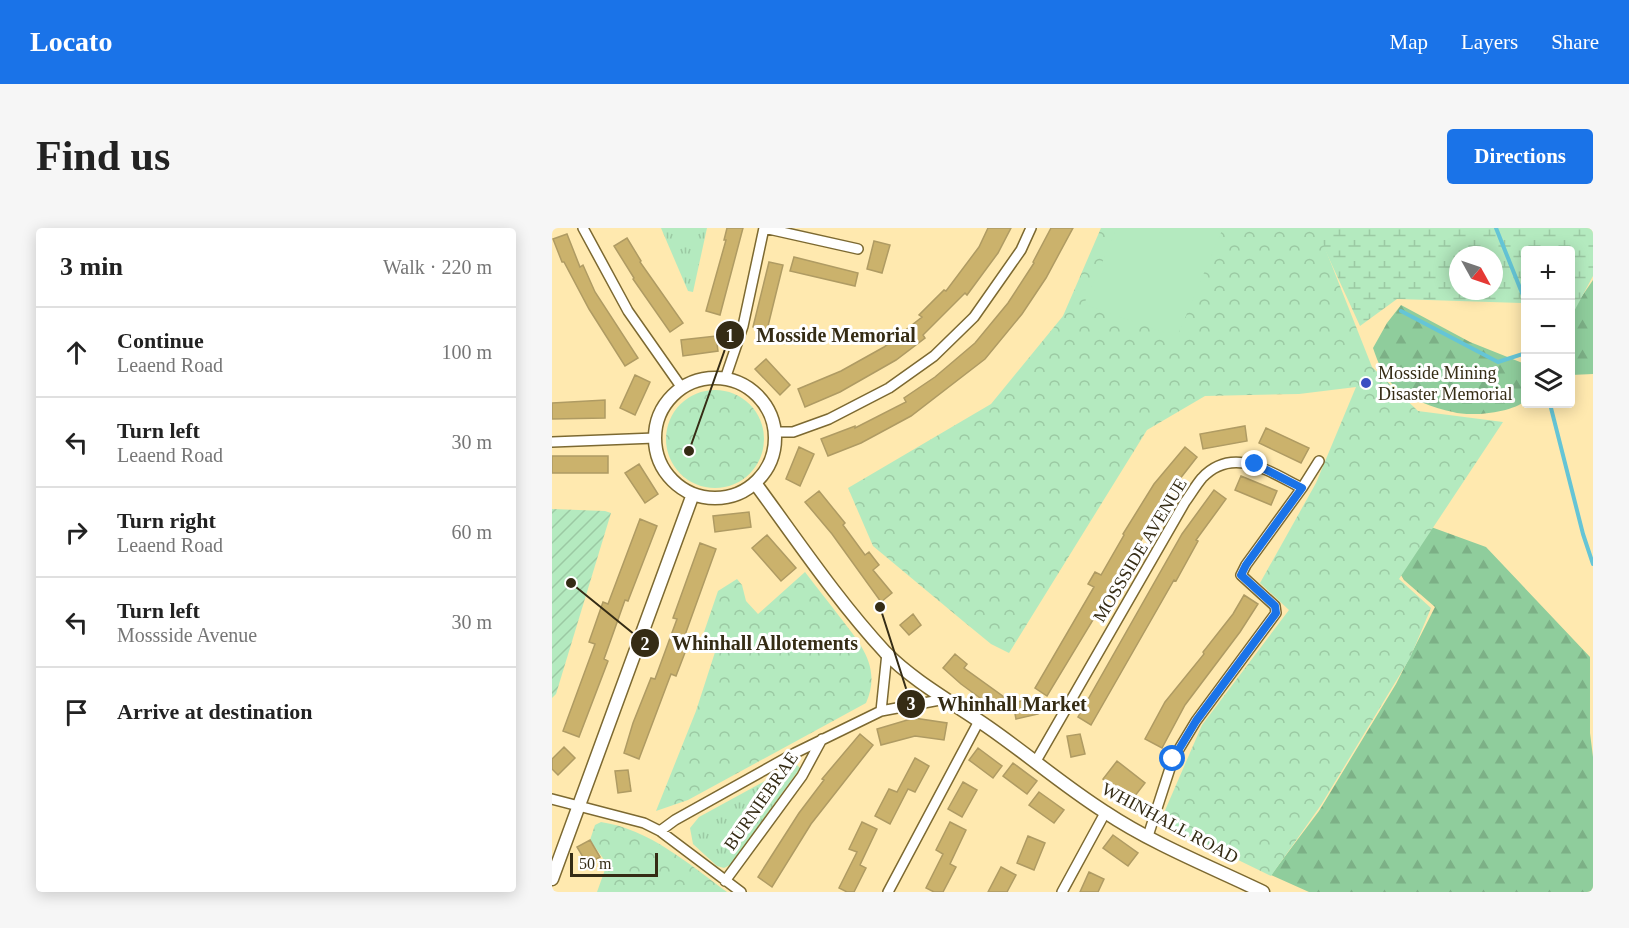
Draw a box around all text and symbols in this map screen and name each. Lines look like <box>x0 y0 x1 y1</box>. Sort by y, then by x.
text: Locato <box>30 26 112 57</box>
text: Map <box>1390 30 1428 54</box>
text: Layers <box>1461 30 1518 54</box>
text: Share <box>1551 30 1599 54</box>
button: Directions <box>1447 129 1593 184</box>
text: Find us <box>36 133 170 179</box>
north arrow <box>1449 246 1503 300</box>
map controls <box>1521 246 1575 408</box>
button: + <box>1521 246 1575 300</box>
text: 3 min <box>60 252 123 281</box>
text: Walk · 220 m <box>383 256 492 278</box>
button: − <box>1521 300 1575 354</box>
callout: Mosside Memorial <box>715 316 928 354</box>
text: Mosside Memorial <box>756 324 916 346</box>
text: 1 <box>726 326 735 346</box>
text: Continue <box>117 328 204 353</box>
icon: ahead <box>60 336 93 369</box>
text: 100 m <box>441 341 492 363</box>
text: Leaend Road <box>117 354 223 376</box>
button: layers <box>1521 354 1575 408</box>
place label: Mosside Mining Disaster Memorial <box>1378 363 1512 404</box>
marker: Mosside Mining Disaster Memorial <box>1359 376 1373 390</box>
text: Turn left <box>117 418 200 443</box>
icon: left <box>60 426 93 459</box>
text: 30 m <box>451 431 492 453</box>
text: Leaend Road <box>117 444 223 466</box>
route end <box>1241 450 1267 476</box>
street label: MOSSSIDE AVENUE <box>1089 474 1191 626</box>
text: Turn right <box>117 508 216 533</box>
icon: right <box>60 516 93 549</box>
text: 60 m <box>451 521 492 543</box>
text: Leaend Road <box>117 534 223 556</box>
text: Turn left <box>117 598 200 623</box>
icon: left <box>60 606 93 639</box>
text: 30 m <box>451 611 492 633</box>
text: Mossside Avenue <box>117 624 257 646</box>
callout: Whinhall Allotements <box>630 624 871 662</box>
text: Whinhall Allotements <box>672 632 858 654</box>
text: 2 <box>641 634 650 654</box>
callout: Whinhall Market <box>896 685 1099 723</box>
text: Whinhall Market <box>937 693 1087 715</box>
text: 3 <box>907 694 916 714</box>
icon: arrive <box>60 696 93 729</box>
text: Arrive at destination <box>117 699 313 724</box>
route start <box>1159 745 1185 771</box>
street label: BURNIEBRAE <box>720 748 802 854</box>
street label: WHINHALL ROAD <box>1098 779 1242 867</box>
scale bar <box>570 850 658 878</box>
text: 50 m <box>579 855 611 872</box>

